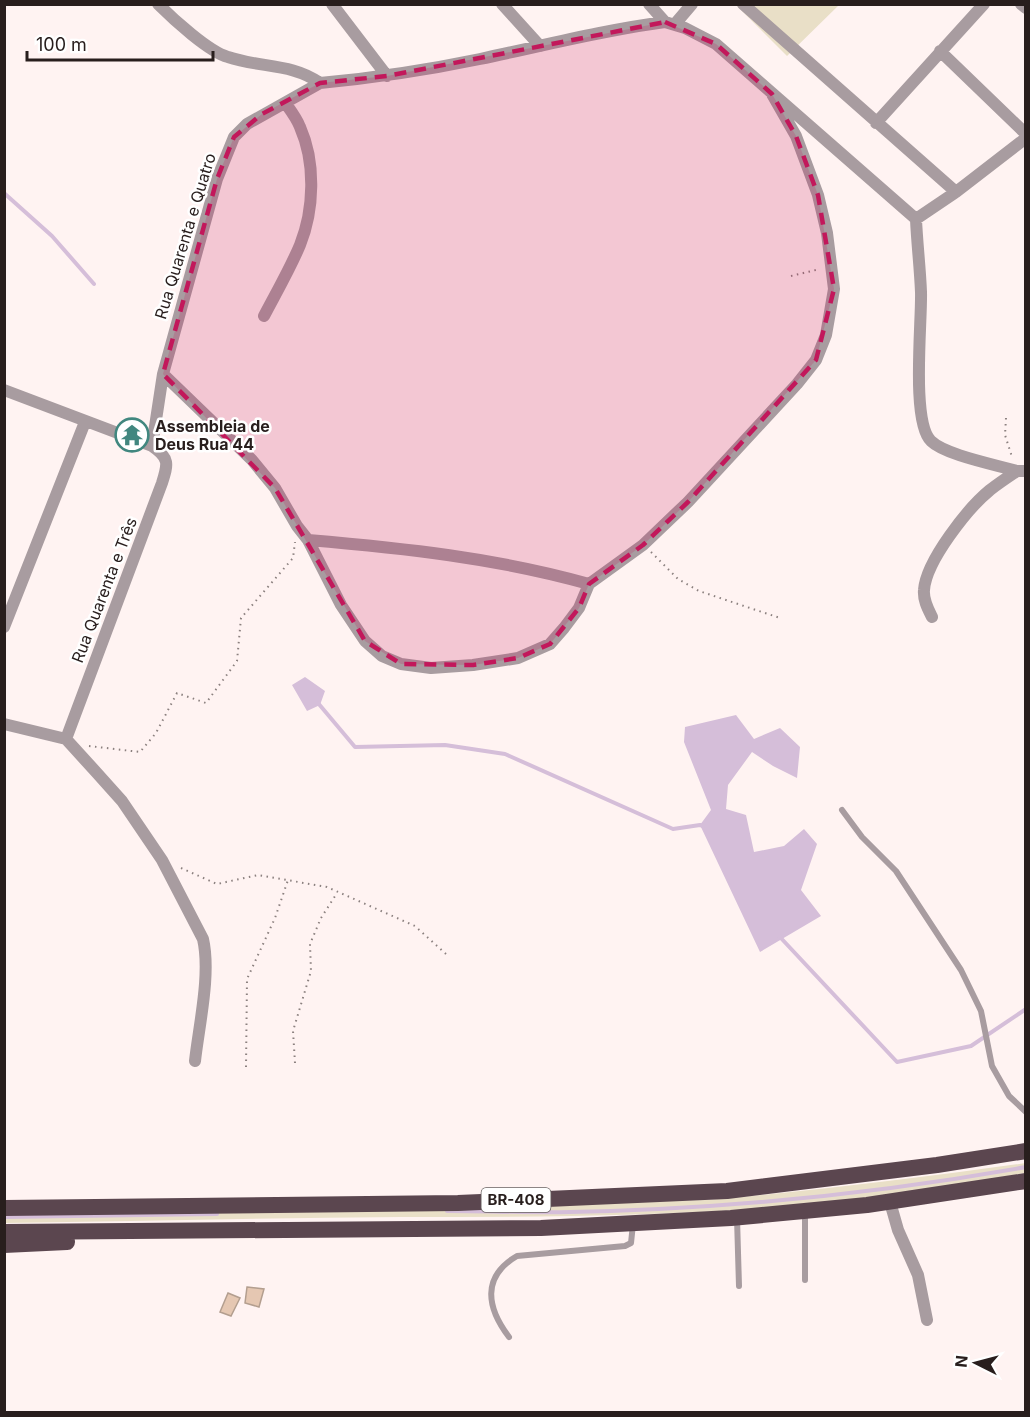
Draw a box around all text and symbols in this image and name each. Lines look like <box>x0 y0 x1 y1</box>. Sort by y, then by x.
scale bar <box>27 24 213 62</box>
text: 100 m <box>36 34 87 55</box>
street label: Rua Quarenta e Quatro <box>150 151 220 321</box>
place label: Assembleia de Deus Rua 44 <box>155 416 270 454</box>
temple icon: Assembleia de Deus Rua 44 <box>114 417 150 453</box>
street label: Rua Quarenta e Três <box>67 515 141 665</box>
road number: BR-408 <box>482 1188 550 1212</box>
north arrow <box>946 1333 1006 1393</box>
text: N <box>950 1354 972 1369</box>

